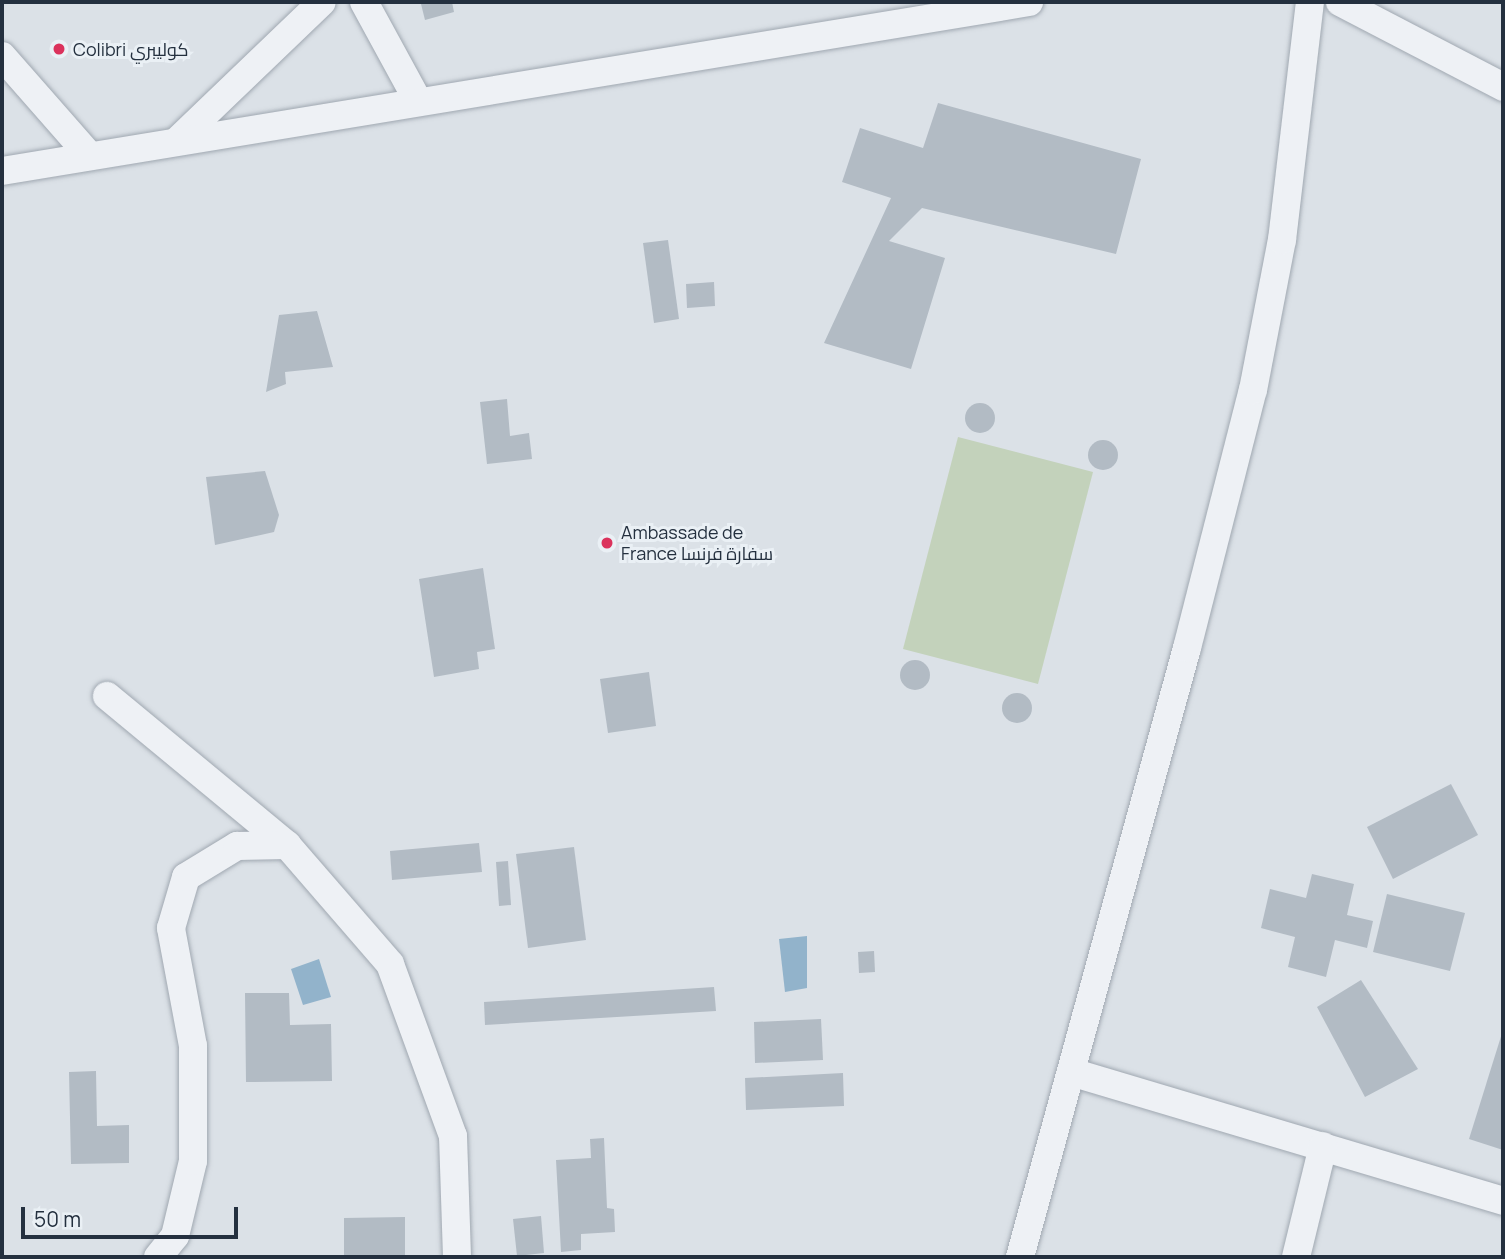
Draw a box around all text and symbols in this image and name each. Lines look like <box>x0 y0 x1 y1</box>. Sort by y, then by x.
place label: Colibri كوليبري <box>73 38 189 60</box>
marker: Colibri كوليبري <box>51 41 67 57</box>
place label: Ambassade de France سفارة فرنسا <box>621 522 773 564</box>
marker: Ambassade de France سفارة فرنسا <box>599 535 615 551</box>
scale bar <box>24 1192 242 1236</box>
text: 50 m <box>34 1205 81 1233</box>

